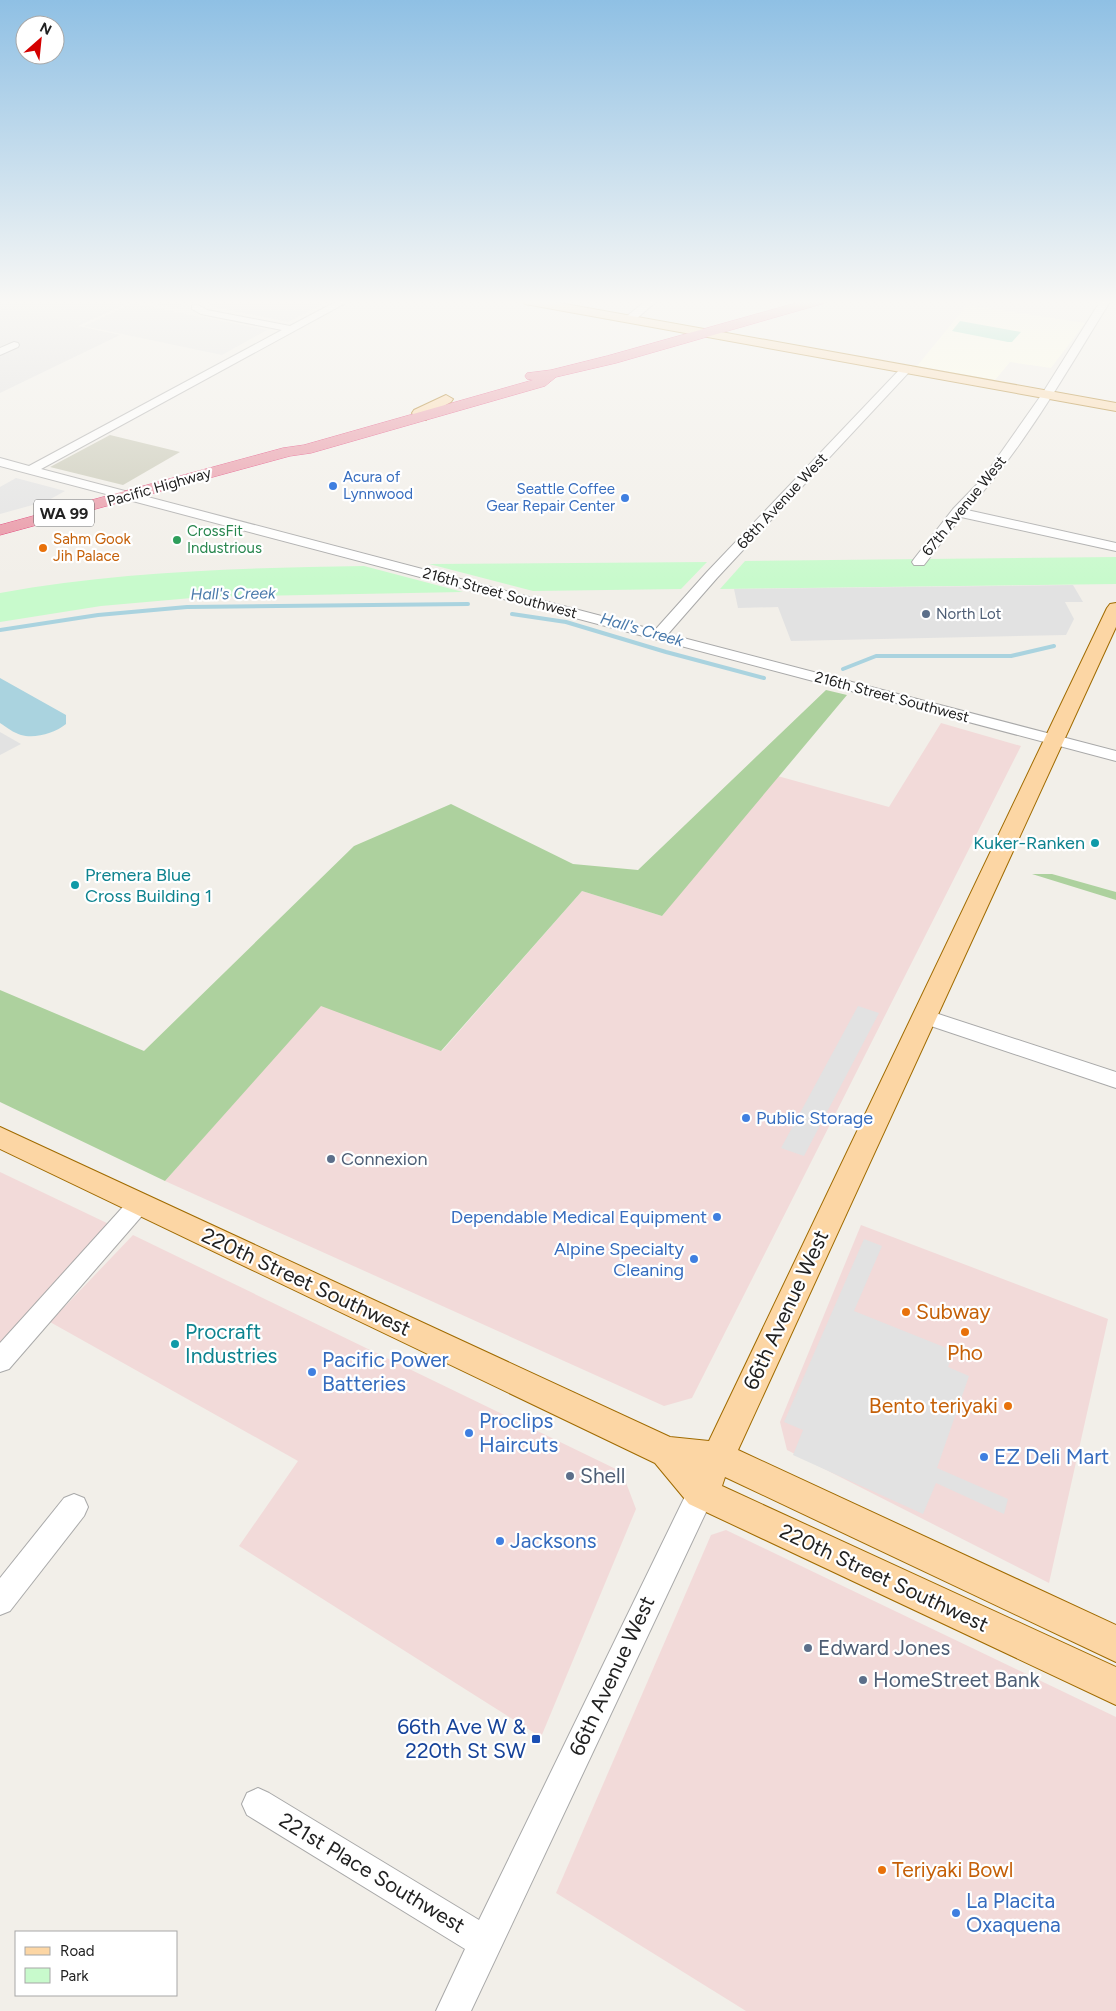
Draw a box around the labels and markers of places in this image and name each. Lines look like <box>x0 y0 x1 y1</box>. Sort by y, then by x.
place label: Acura of Lynnwood <box>343 468 413 503</box>
marker: Acura of Lynnwood <box>327 480 339 492</box>
place label: Seattle Coffee Gear Repair Center <box>486 480 615 515</box>
marker: Seattle Coffee Gear Repair Center <box>619 492 631 504</box>
place label: CrossFit Industrious <box>187 522 262 557</box>
place label: Sahm Gook Jih Palace <box>53 530 132 565</box>
marker: CrossFit Industrious <box>171 534 183 546</box>
marker: Sahm Gook Jih Palace <box>37 542 49 554</box>
place label: North Lot <box>936 605 1002 623</box>
marker: North Lot <box>920 608 932 620</box>
place label: Kuker-Ranken <box>973 832 1085 854</box>
marker: Kuker-Ranken <box>1089 837 1101 849</box>
place label: Premera Blue Cross Building 1 <box>85 864 212 907</box>
marker: Premera Blue Cross Building 1 <box>69 879 81 891</box>
place label: Public Storage <box>756 1107 873 1129</box>
marker: Public Storage <box>740 1112 752 1124</box>
place label: Connexion <box>341 1148 427 1170</box>
marker: Connexion <box>325 1153 337 1165</box>
place label: Dependable Medical Equipment <box>451 1206 707 1228</box>
marker: Dependable Medical Equipment <box>711 1211 723 1223</box>
place label: Alpine Specialty Cleaning <box>554 1238 685 1281</box>
marker: Alpine Specialty Cleaning <box>688 1253 700 1265</box>
place label: Subway <box>916 1299 990 1324</box>
marker: Subway <box>900 1306 912 1318</box>
place label: Procraft Industries <box>185 1319 277 1368</box>
marker: Pho <box>959 1326 971 1338</box>
marker: Procraft Industries <box>169 1338 181 1350</box>
place label: Pho <box>947 1340 983 1365</box>
place label: Pacific Power Batteries <box>322 1347 449 1396</box>
marker: Pacific Power Batteries <box>306 1366 318 1378</box>
place label: Bento teriyaki <box>869 1393 998 1418</box>
marker: Bento teriyaki <box>1002 1400 1014 1412</box>
place label: Proclips Haircuts <box>479 1408 558 1457</box>
marker: Proclips Haircuts <box>463 1427 475 1439</box>
place label: EZ Deli Mart <box>994 1444 1109 1469</box>
marker: EZ Deli Mart <box>978 1451 990 1463</box>
place label: Shell <box>580 1463 625 1488</box>
marker: Shell <box>564 1470 576 1482</box>
place label: Jacksons <box>510 1528 597 1553</box>
marker: Jacksons <box>494 1535 506 1547</box>
place label: Edward Jones <box>818 1635 950 1660</box>
marker: Edward Jones <box>802 1642 814 1654</box>
place label: HomeStreet Bank <box>873 1667 1041 1692</box>
marker: HomeStreet Bank <box>857 1674 869 1686</box>
place label: 66th Ave W & 220th St SW <box>397 1714 526 1763</box>
marker: 66th Ave W & 220th St SW <box>530 1733 542 1745</box>
place label: Teriyaki Bowl <box>892 1857 1013 1882</box>
marker: Teriyaki Bowl <box>876 1864 888 1876</box>
place label: La Placita Oxaquena <box>966 1888 1061 1937</box>
marker: La Placita Oxaquena <box>950 1907 962 1919</box>

